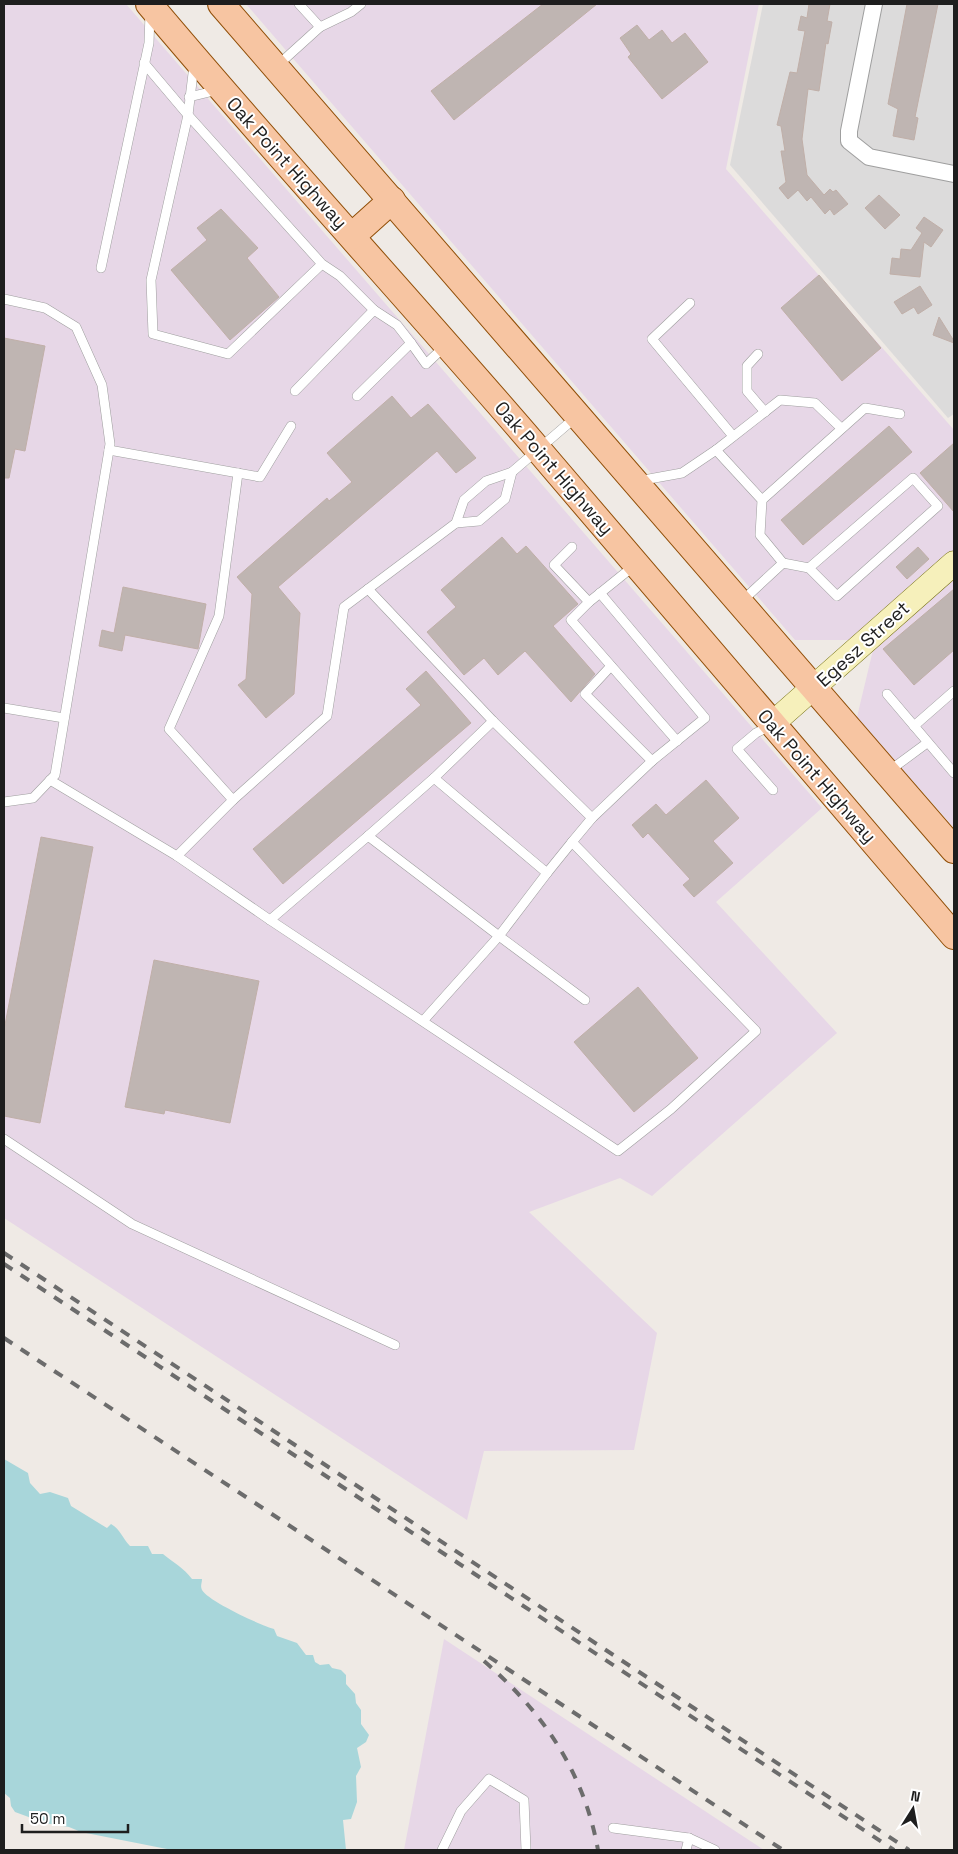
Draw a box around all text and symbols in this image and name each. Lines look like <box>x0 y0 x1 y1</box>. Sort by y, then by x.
street label: Oak Point Highway <box>221 92 353 234</box>
street label: Oak Point Highway <box>489 396 619 540</box>
street label: Egesz Street <box>811 596 915 692</box>
street label: Oak Point Highway <box>752 704 882 848</box>
north arrow <box>888 1784 938 1834</box>
text: N <box>909 1787 922 1806</box>
scale bar <box>22 1802 129 1834</box>
text: 50 m <box>30 1809 65 1828</box>

